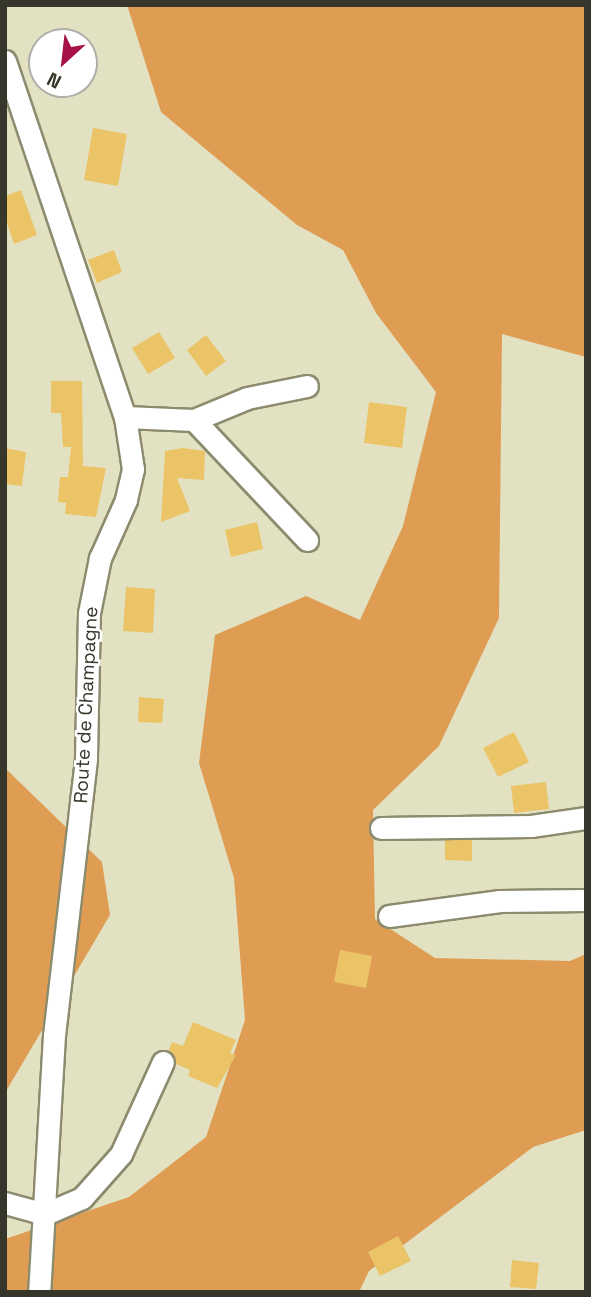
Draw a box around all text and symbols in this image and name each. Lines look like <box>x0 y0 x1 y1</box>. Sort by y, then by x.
north arrow <box>28 28 98 98</box>
text: N <box>43 66 66 94</box>
street label: Route de Champagne <box>69 606 103 804</box>

